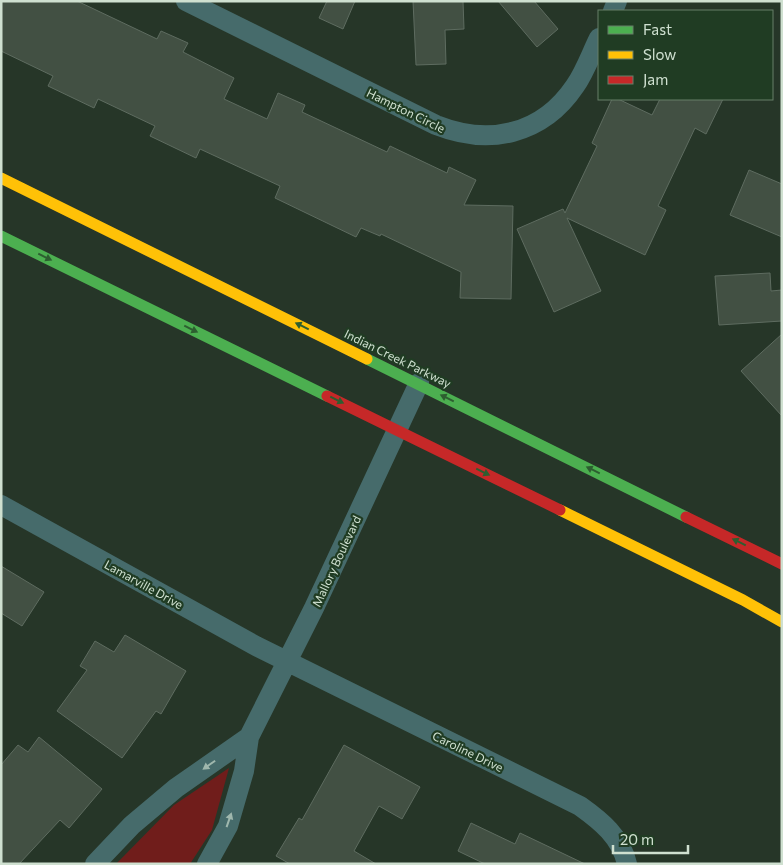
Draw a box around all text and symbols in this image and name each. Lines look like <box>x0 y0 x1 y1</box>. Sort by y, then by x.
legend <box>598 10 773 100</box>
text: Fast <box>643 20 672 38</box>
text: Slow <box>643 45 676 63</box>
text: Jam <box>643 70 668 88</box>
street label: Hampton Circle <box>365 85 447 135</box>
one-way arrow <box>38 253 52 261</box>
one-way arrow <box>294 322 309 330</box>
one-way arrow <box>184 325 198 333</box>
street label: Indian Creek Parkway <box>342 326 454 390</box>
one-way arrow <box>440 393 454 401</box>
one-way arrow <box>330 396 344 404</box>
one-way arrow <box>586 466 600 474</box>
one-way arrow <box>475 468 490 476</box>
street label: Mallory Boulevard <box>309 513 363 609</box>
one-way arrow <box>731 538 746 546</box>
street label: Lamarville Drive <box>102 557 186 611</box>
street label: Caroline Drive <box>430 728 506 774</box>
one-way arrow <box>202 760 216 770</box>
one-way arrow <box>226 813 234 828</box>
scale bar <box>613 822 688 854</box>
text: 20 m <box>620 830 654 848</box>

